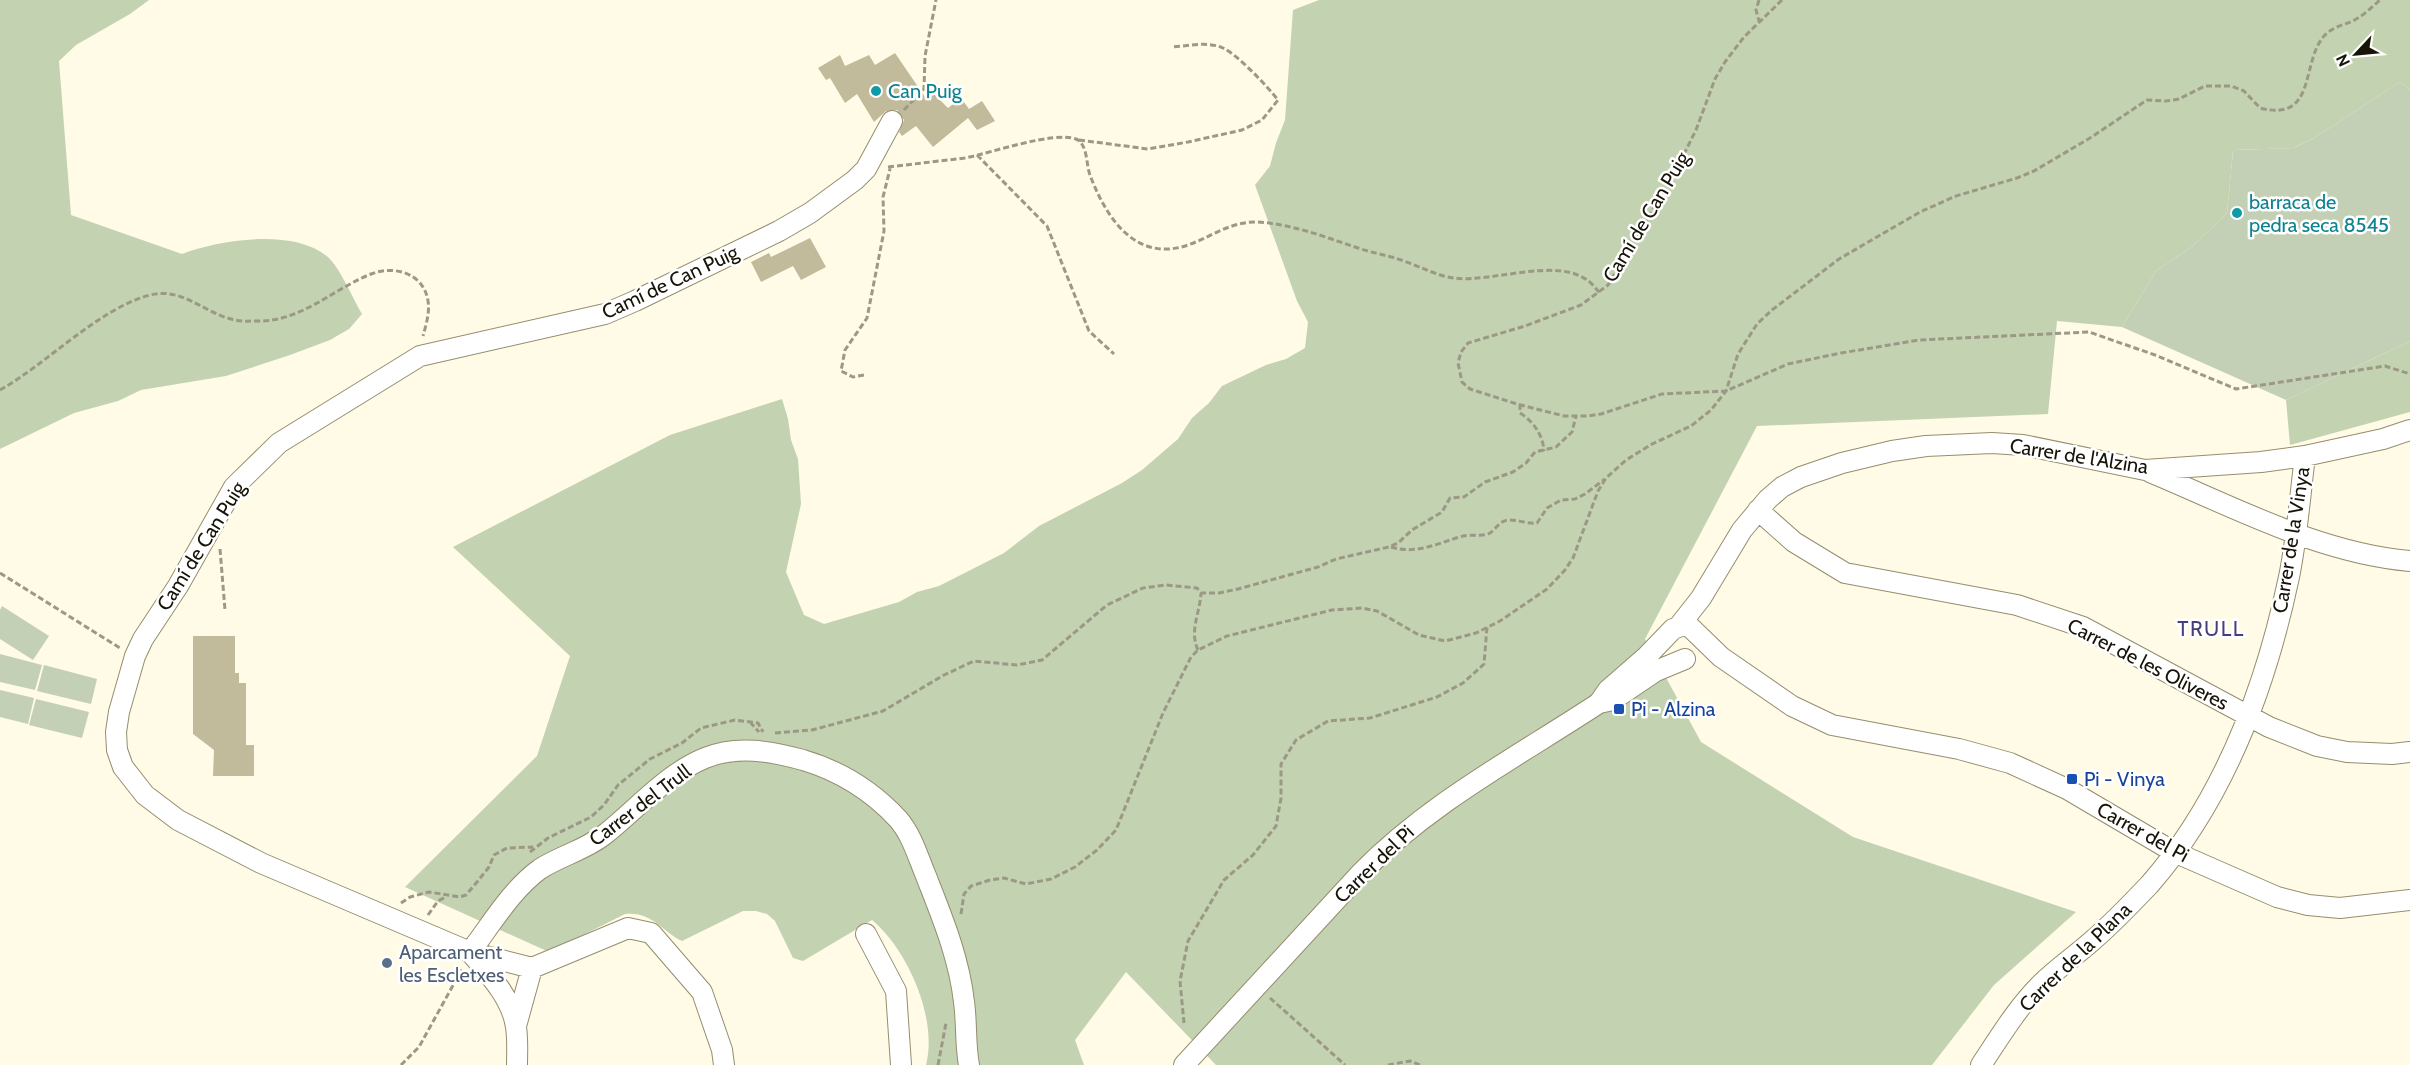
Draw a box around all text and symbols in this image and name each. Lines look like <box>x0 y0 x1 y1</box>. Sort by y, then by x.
north arrow <box>2326 24 2386 84</box>
text: N <box>2332 51 2354 70</box>
place label: Can Puig <box>888 79 963 103</box>
marker: Can Puig <box>869 84 883 98</box>
street label: Camí de Can Puig <box>1598 147 1695 286</box>
place label: barraca de pedra seca 8545 <box>2249 190 2389 237</box>
marker: barraca de pedra seca 8545 <box>2230 206 2244 220</box>
street label: Camí de Can Puig <box>598 239 743 324</box>
street label: Carrer de l'Alzina <box>2008 433 2150 479</box>
street label: Carrer de la Vinya <box>2268 465 2314 615</box>
street label: Camí de Can Puig <box>152 476 251 615</box>
street label: Carrer de les Oliveres <box>2063 613 2233 715</box>
district label: TRULL <box>2177 616 2245 641</box>
place label: Pi - Alzina <box>1631 697 1716 721</box>
marker: Pi - Alzina <box>1612 702 1626 716</box>
street label: Carrer del Trull <box>584 759 696 851</box>
place label: Pi - Vinya <box>2084 767 2165 791</box>
marker: Pi - Vinya <box>2065 772 2079 786</box>
street label: Carrer del Pi <box>2093 797 2193 867</box>
street label: Carrer del Pi <box>1329 820 1419 908</box>
street label: Carrer de la Plana <box>2014 897 2136 1017</box>
place label: Aparcament les Escletxes <box>399 940 504 987</box>
marker: Aparcament les Escletxes <box>380 956 394 970</box>

